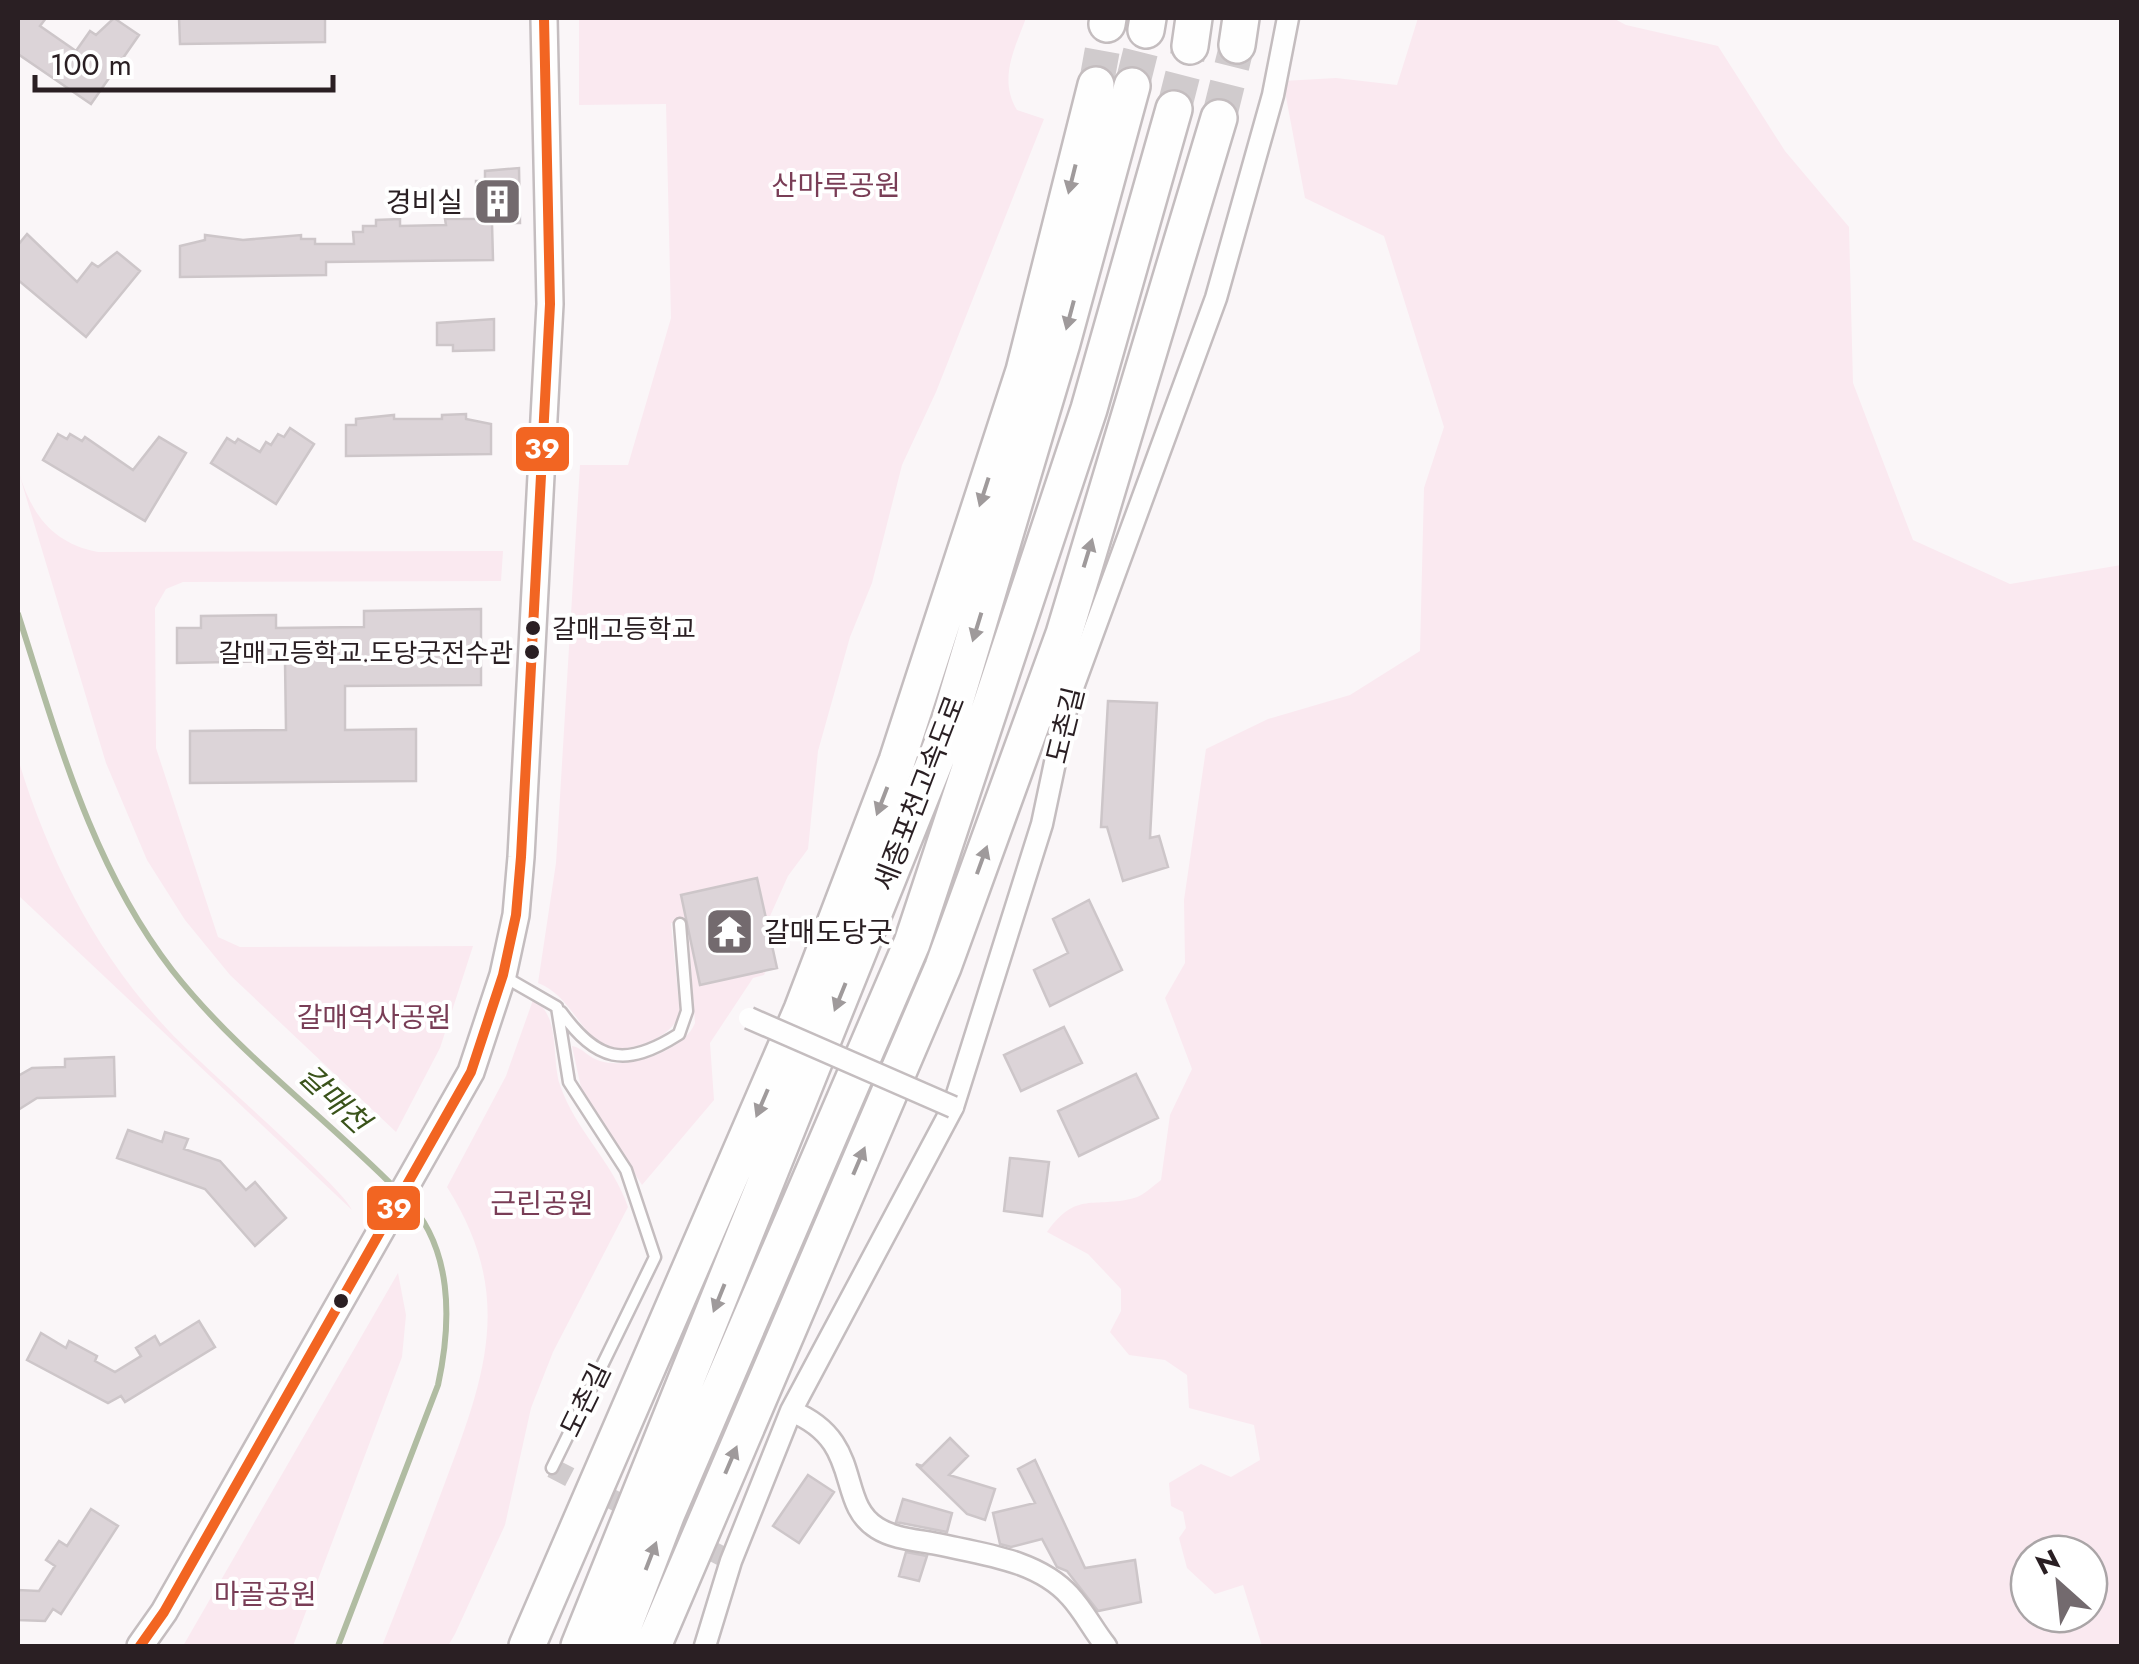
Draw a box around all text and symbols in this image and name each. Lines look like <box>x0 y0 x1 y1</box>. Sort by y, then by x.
scale bar <box>35 30 332 92</box>
text: 100 m <box>50 43 132 86</box>
one-way arrow <box>1064 164 1079 195</box>
park label: 산마루공원 <box>772 165 900 206</box>
building icon: 경비실 <box>472 176 524 228</box>
place label: 경비실 <box>386 182 463 223</box>
one-way arrow <box>1062 300 1077 331</box>
line badge: 39 <box>514 425 571 473</box>
text: 39 <box>524 428 560 469</box>
one-way arrow <box>976 478 991 508</box>
one-way arrow <box>1081 538 1096 568</box>
place label: 갈매고등학교 <box>552 610 696 648</box>
one-way arrow <box>969 612 984 642</box>
marker: 갈매고등학교 <box>523 618 543 638</box>
place label: 갈매고등학교.도당굿전수관 <box>218 634 513 672</box>
marker: 갈매고등학교.도당굿전수관 <box>522 642 542 662</box>
street label: 도촌길 <box>1036 683 1095 768</box>
street label: 세종포천고속도로 <box>863 690 976 897</box>
one-way arrow <box>874 786 889 816</box>
one-way arrow <box>975 845 990 875</box>
temple icon: 갈매도당굿 <box>703 906 755 958</box>
place label: 갈매도당굿 <box>764 912 893 953</box>
one-way arrow <box>832 982 848 1012</box>
park label: 갈매역사공원 <box>297 997 451 1038</box>
water label: 갈매천 <box>289 1055 382 1145</box>
one-way arrow <box>754 1088 770 1118</box>
one-way arrow <box>851 1146 867 1176</box>
park label: 근린공원 <box>490 1183 594 1224</box>
line badge: 39 <box>365 1184 422 1232</box>
text: 39 <box>376 1188 412 1229</box>
one-way arrow <box>711 1283 727 1313</box>
unlabelled marker <box>331 1291 351 1311</box>
street label: 도촌길 <box>550 1357 621 1444</box>
one-way arrow <box>723 1445 739 1475</box>
north arrow <box>2009 1534 2109 1634</box>
text: N <box>2029 1539 2067 1585</box>
one-way arrow <box>643 1540 659 1570</box>
park label: 마골공원 <box>213 1574 317 1615</box>

